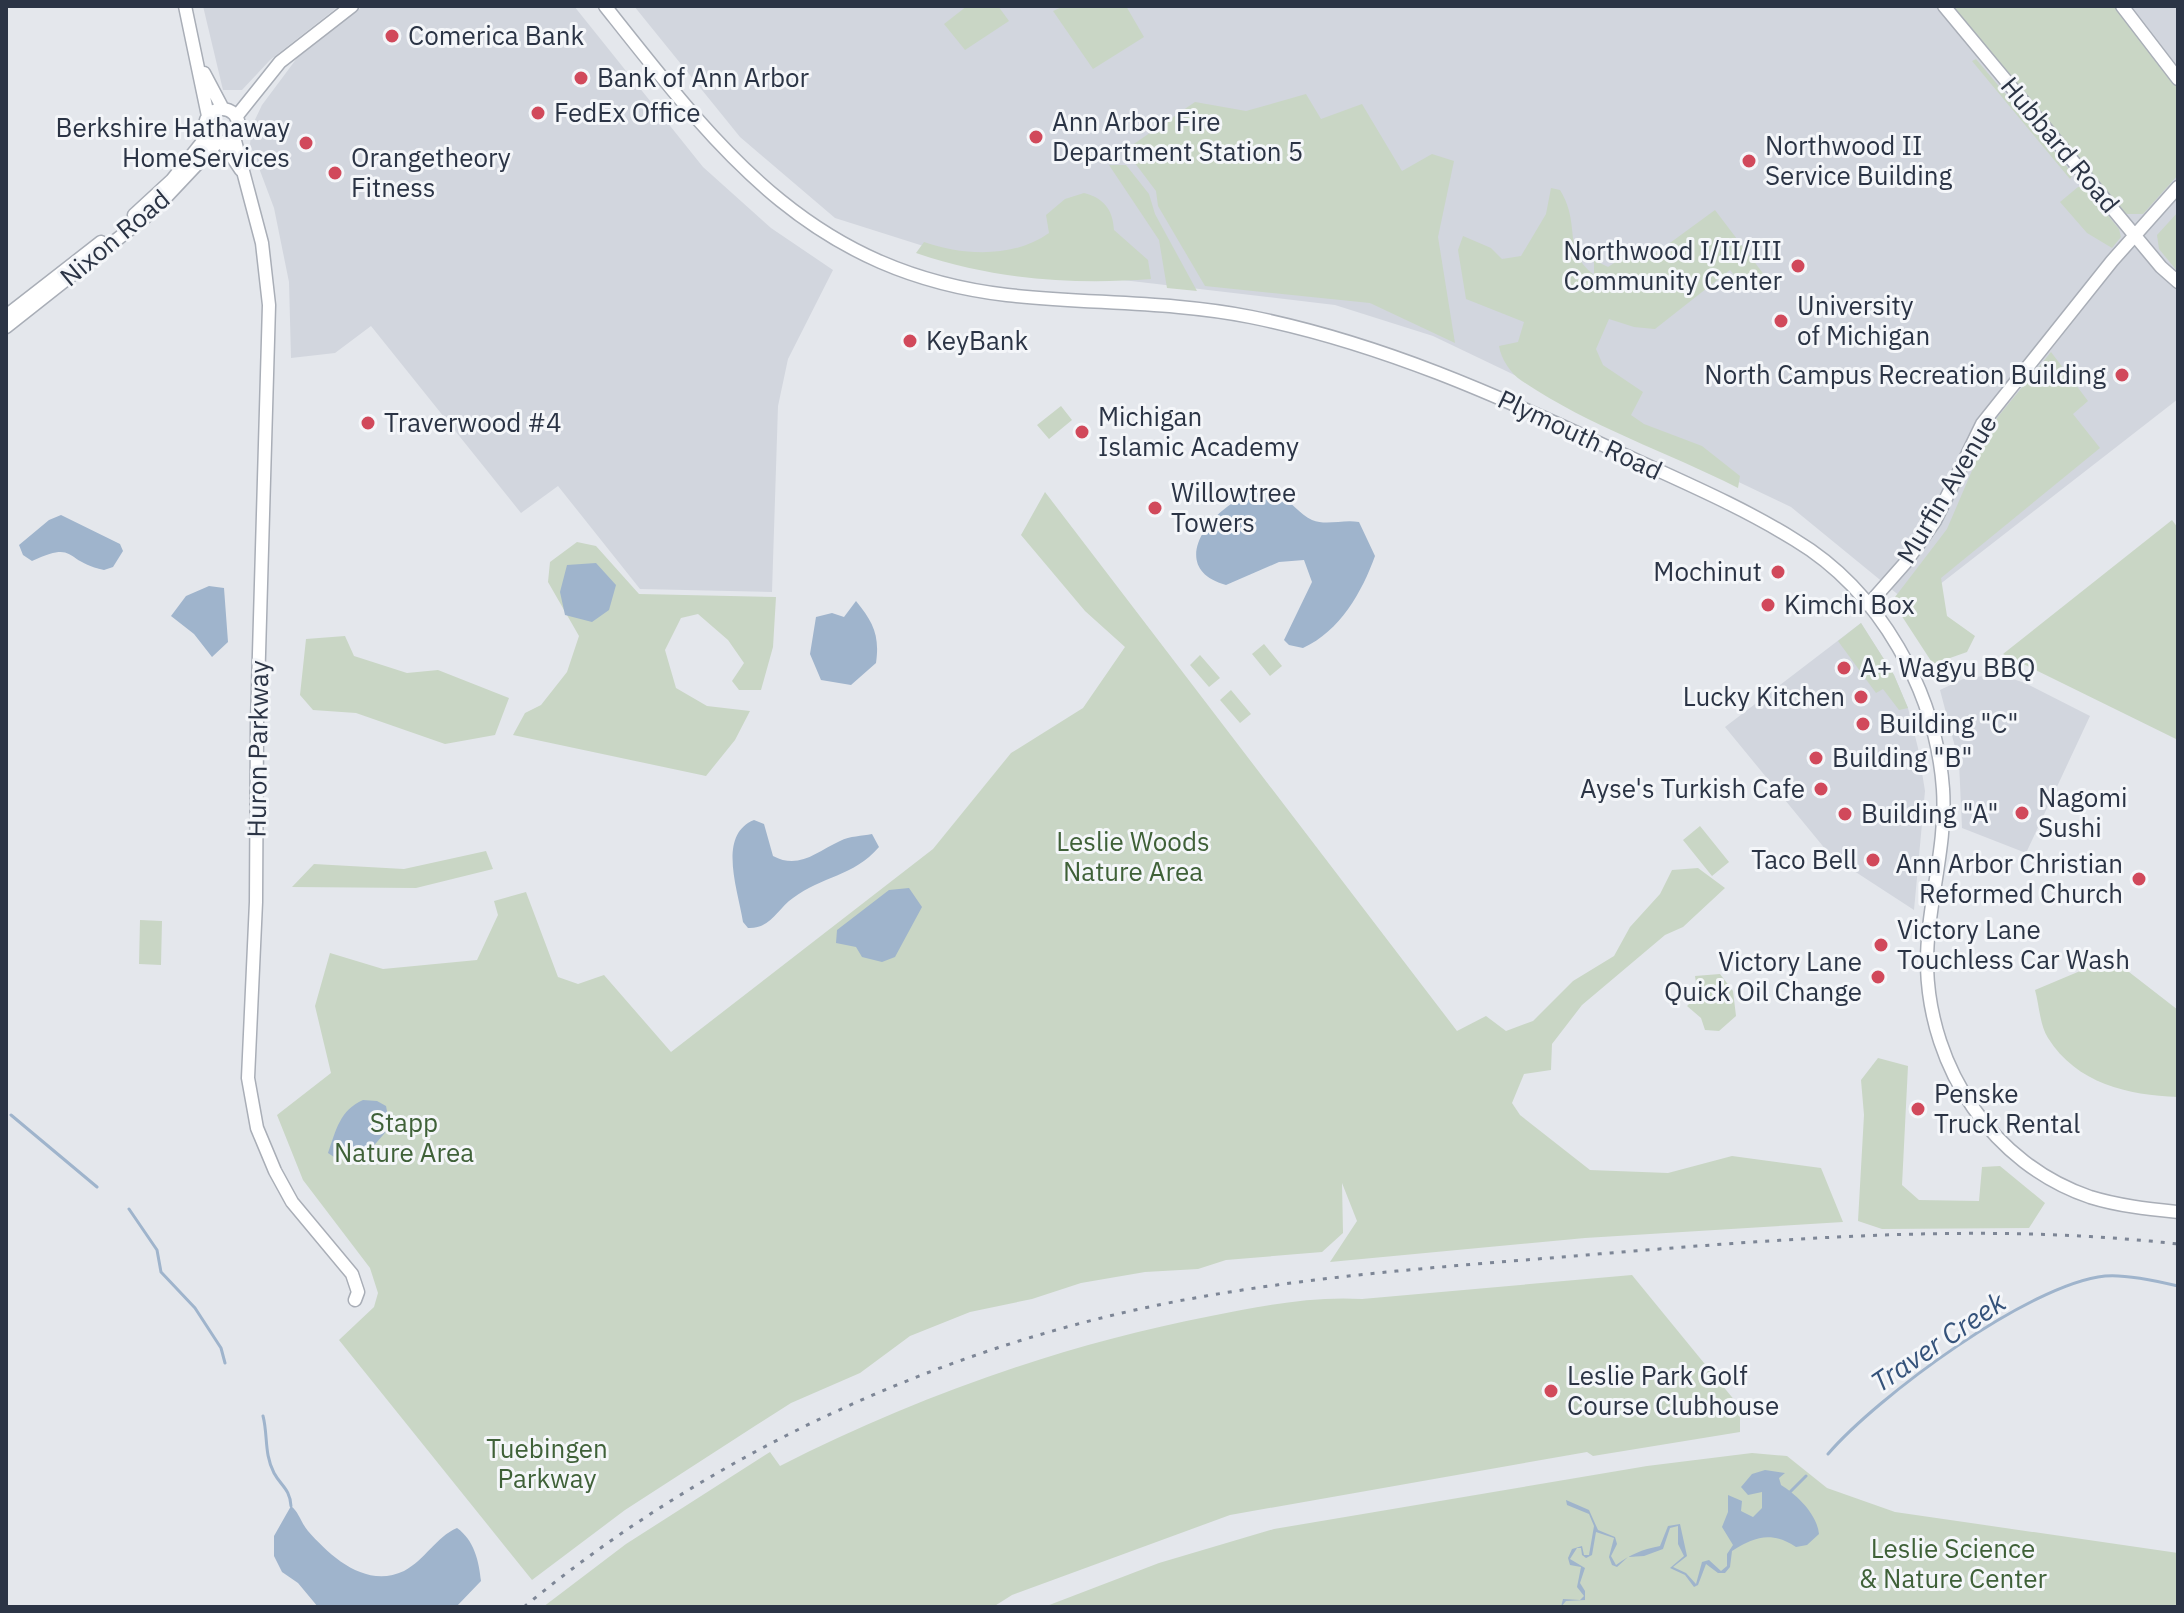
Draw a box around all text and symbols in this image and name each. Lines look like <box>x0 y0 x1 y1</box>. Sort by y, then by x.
place label: Comerica Bank <box>408 18 584 52</box>
marker: Comerica Bank <box>383 27 401 45</box>
place label: Bank of Ann Arbor <box>597 60 810 94</box>
marker: Bank of Ann Arbor <box>572 69 590 87</box>
street label: Hubbard Road <box>1994 69 2128 219</box>
place label: FedEx Office <box>554 95 700 129</box>
marker: FedEx Office <box>529 104 547 122</box>
place label: Ann Arbor Fire Department Station 5 <box>1052 104 1303 168</box>
place label: Berkshire Hathaway HomeServices <box>56 110 290 174</box>
marker: Ann Arbor Fire Department Station 5 <box>1027 128 1045 146</box>
place label: Northwood II Service Building <box>1765 128 1952 192</box>
marker: Berkshire Hathaway HomeServices <box>297 134 315 152</box>
place label: Orangetheory Fitness <box>351 140 511 204</box>
marker: Northwood II Service Building <box>1740 152 1758 170</box>
marker: Orangetheory Fitness <box>326 164 344 182</box>
street label: Nixon Road <box>52 181 176 293</box>
place label: Northwood I/II/III Community Center <box>1563 233 1782 297</box>
marker: Northwood I/II/III Community Center <box>1789 257 1807 275</box>
place label: University of Michigan <box>1797 288 1930 352</box>
marker: University of Michigan <box>1772 312 1790 330</box>
place label: KeyBank <box>926 323 1029 357</box>
marker: KeyBank <box>901 332 919 350</box>
place label: North Campus Recreation Building <box>1704 357 2106 391</box>
marker: North Campus Recreation Building <box>2113 366 2131 384</box>
street label: Plymouth Road <box>1493 381 1668 487</box>
place label: Michigan Islamic Academy <box>1098 399 1299 463</box>
place label: Traverwood #4 <box>384 405 562 439</box>
street label: Murfin Avenue <box>1888 408 2004 569</box>
marker: Traverwood #4 <box>359 414 377 432</box>
marker: Michigan Islamic Academy <box>1073 423 1091 441</box>
place label: Willowtree Towers <box>1171 475 1296 539</box>
marker: Willowtree Towers <box>1146 499 1164 517</box>
place label: Mochinut <box>1653 554 1762 588</box>
marker: Mochinut <box>1769 563 1787 581</box>
place label: Kimchi Box <box>1784 587 1915 621</box>
marker: Kimchi Box <box>1759 596 1777 614</box>
place label: A+ Wagyu BBQ <box>1860 650 2035 684</box>
marker: A+ Wagyu BBQ <box>1835 659 1853 677</box>
street label: Huron Parkway <box>238 660 276 838</box>
place label: Lucky Kitchen <box>1683 679 1845 713</box>
marker: Lucky Kitchen <box>1852 688 1870 706</box>
place label: Building "C" <box>1879 706 2018 740</box>
marker: Building "C" <box>1854 715 1872 733</box>
place label: Building "B" <box>1832 740 1972 774</box>
marker: Building "B" <box>1807 749 1825 767</box>
place label: Ayse's Turkish Cafe <box>1580 771 1805 805</box>
marker: Ayse's Turkish Cafe <box>1812 780 1830 798</box>
place label: Nagomi Sushi <box>2038 780 2128 844</box>
place label: Building "A" <box>1861 796 1998 830</box>
marker: Nagomi Sushi <box>2013 804 2031 822</box>
marker: Building "A" <box>1836 805 1854 823</box>
park label: Leslie Woods Nature Area <box>1056 824 1210 888</box>
place label: Taco Bell <box>1751 842 1857 876</box>
place label: Ann Arbor Christian Reformed Church <box>1895 846 2123 910</box>
marker: Taco Bell <box>1864 851 1882 869</box>
marker: Ann Arbor Christian Reformed Church <box>2130 870 2148 888</box>
place label: Victory Lane Touchless Car Wash <box>1897 912 2130 976</box>
marker: Victory Lane Touchless Car Wash <box>1872 936 1890 954</box>
place label: Victory Lane Quick Oil Change <box>1664 944 1862 1008</box>
marker: Victory Lane Quick Oil Change <box>1869 968 1887 986</box>
place label: Penske Truck Rental <box>1934 1076 2080 1140</box>
marker: Penske Truck Rental <box>1909 1100 1927 1118</box>
park label: Stapp Nature Area <box>334 1105 474 1169</box>
water label: Traver Creek <box>1863 1283 2013 1400</box>
place label: Leslie Park Golf Course Clubhouse <box>1567 1358 1779 1422</box>
marker: Leslie Park Golf Course Clubhouse <box>1542 1382 1560 1400</box>
park label: Tuebingen Parkway <box>486 1431 608 1495</box>
park label: Leslie Science & Nature Center <box>1859 1531 2048 1595</box>

